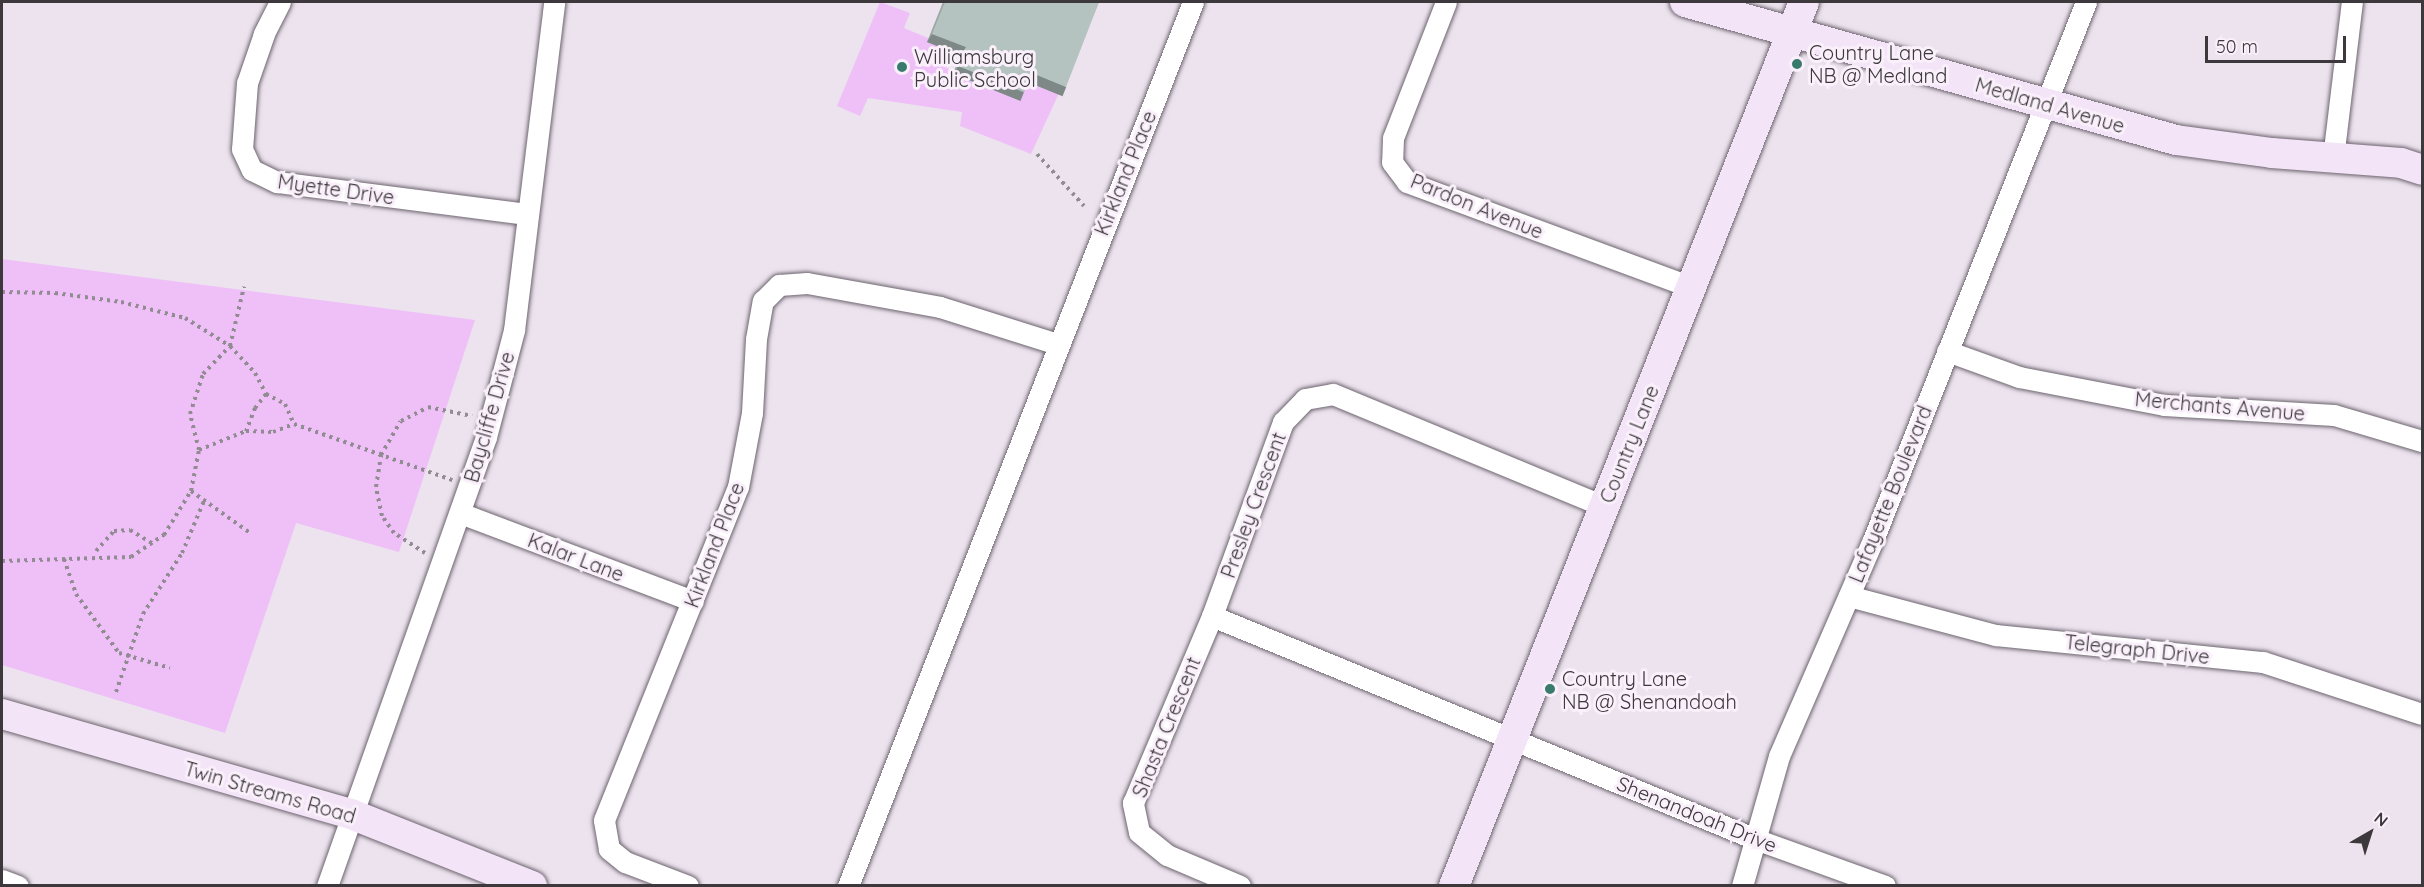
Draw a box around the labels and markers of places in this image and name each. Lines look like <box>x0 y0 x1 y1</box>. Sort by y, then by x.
place label: Country Lane NB @ Medland <box>1809 40 1947 87</box>
place label: Williamsburg Public School <box>914 44 1036 91</box>
marker: Country Lane NB @ Medland <box>1790 57 1804 71</box>
marker: Williamsburg Public School <box>895 60 909 74</box>
place label: Country Lane NB @ Shenandoah <box>1562 666 1737 713</box>
marker: Country Lane NB @ Shenandoah <box>1543 682 1557 696</box>

